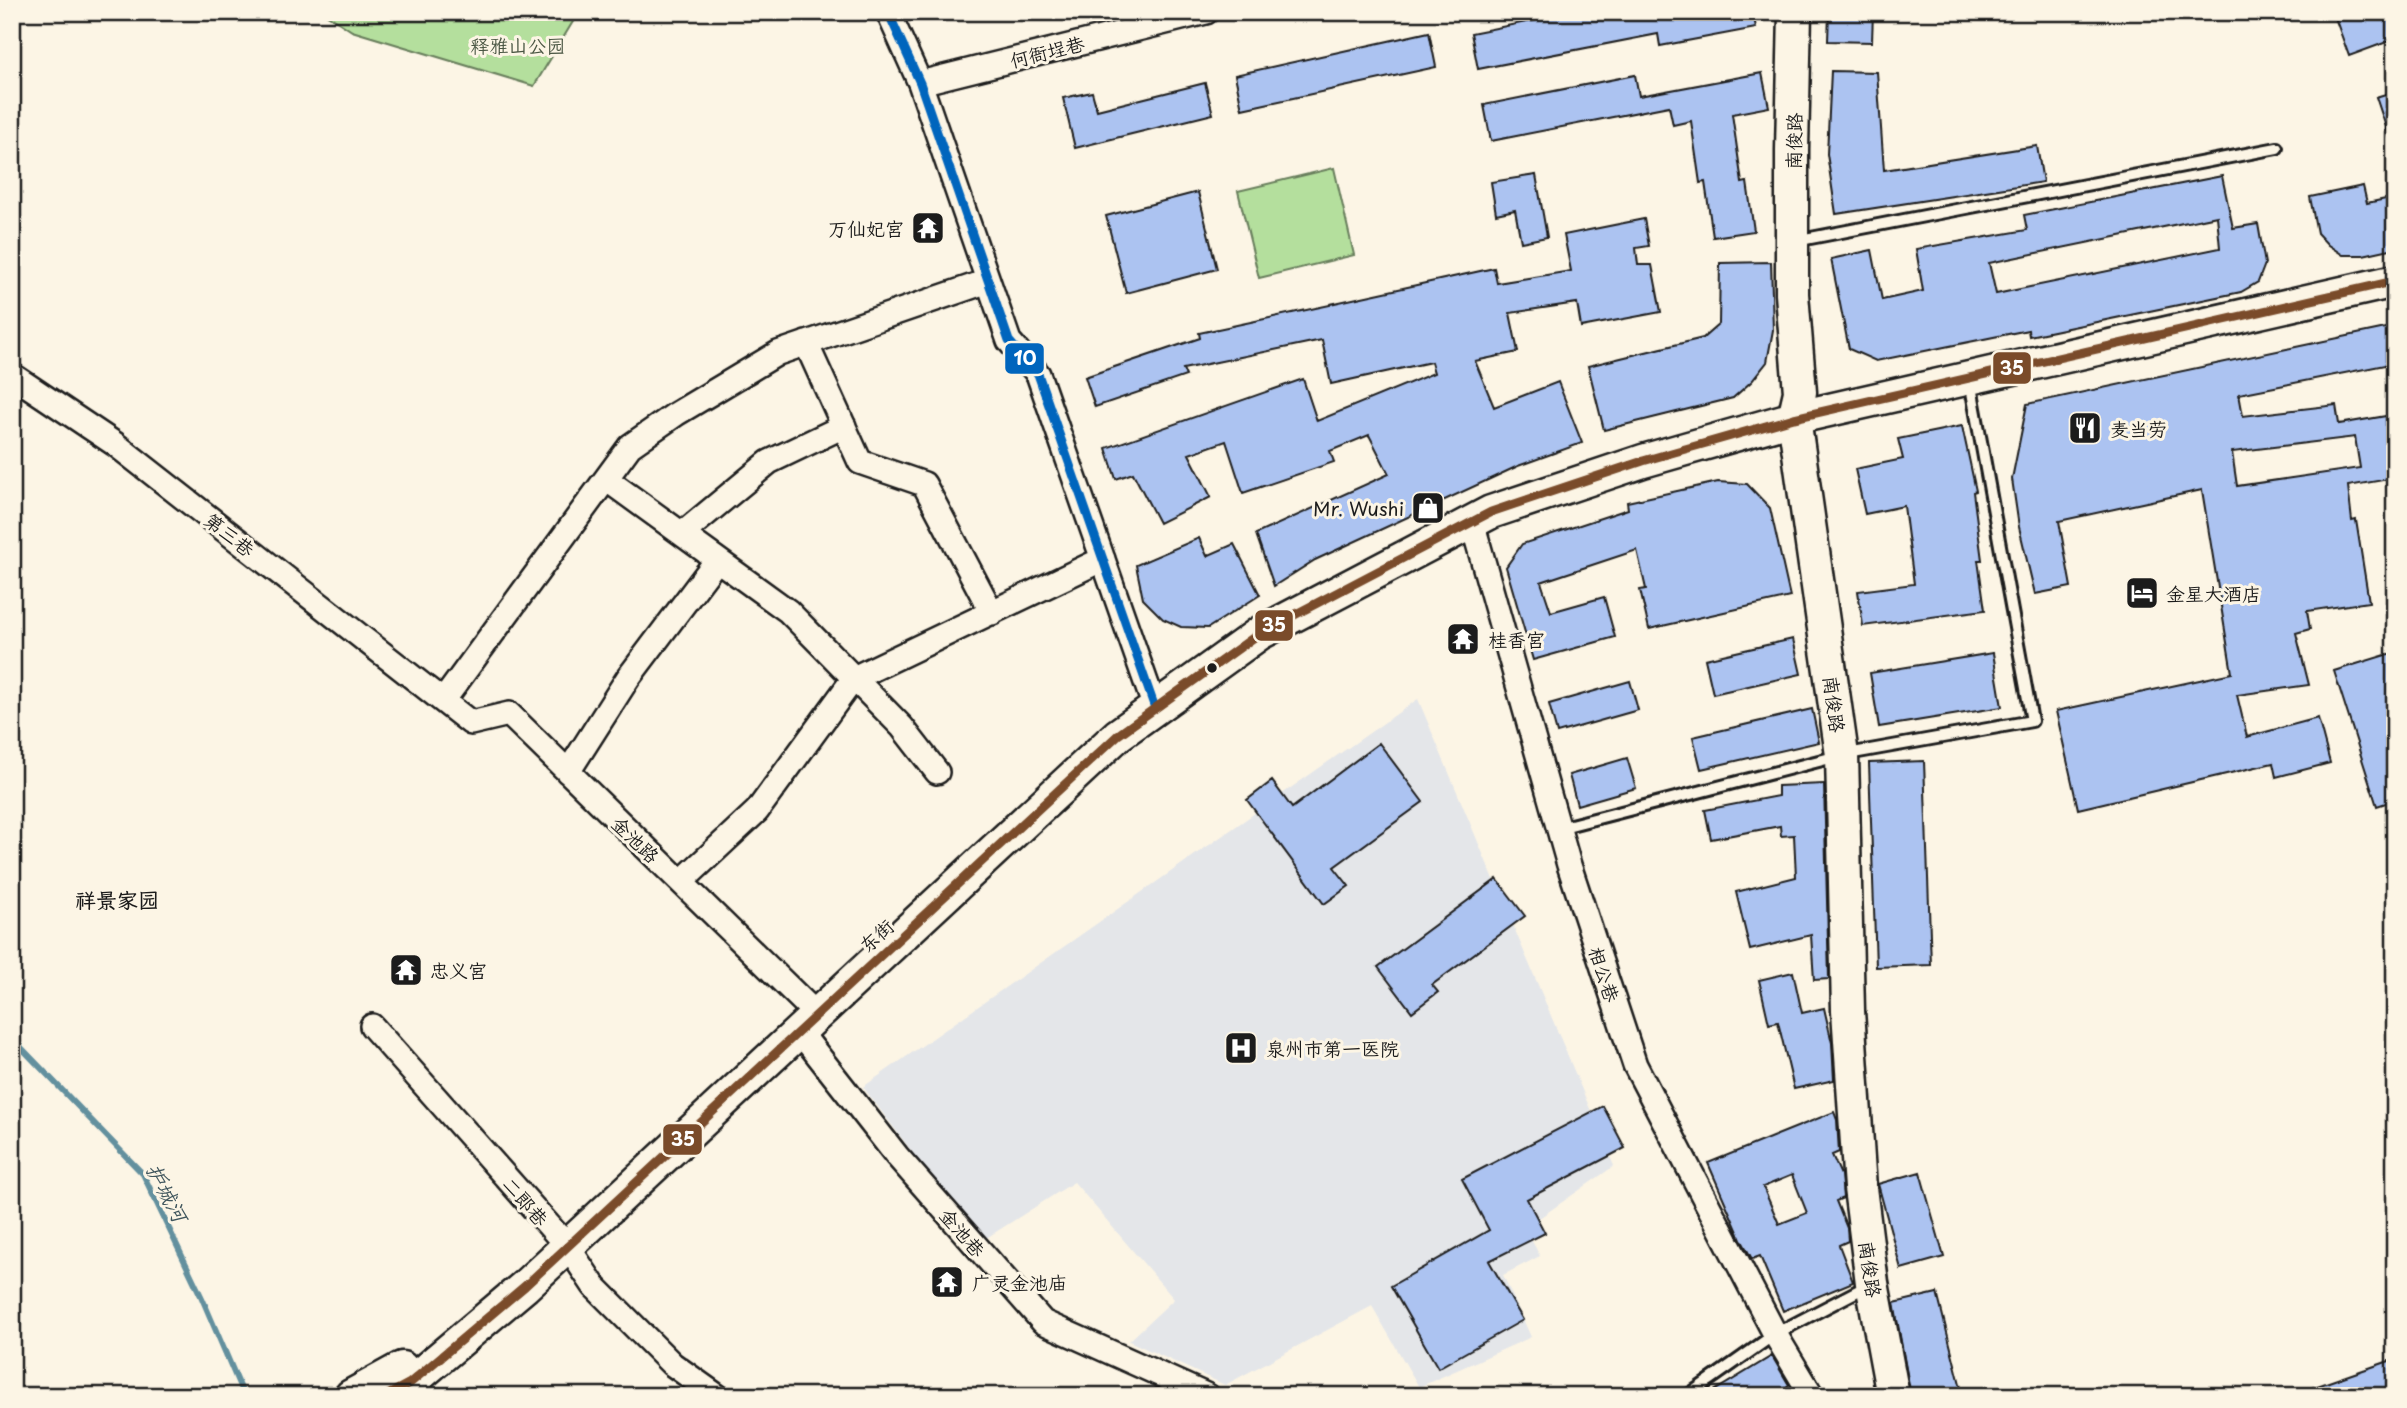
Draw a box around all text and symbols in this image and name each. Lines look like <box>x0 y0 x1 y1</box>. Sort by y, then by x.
street label: 何衙埕巷 <box>1007 28 1087 74</box>
park label: 释雅山公园 <box>470 31 566 59</box>
street label: 南俊路 <box>1779 112 1807 170</box>
temple icon: 万仙妃宫 <box>909 209 947 247</box>
place label: 万仙妃宫 <box>828 214 904 242</box>
line badge: 10 <box>1004 342 1045 375</box>
text: 10 <box>1013 343 1037 371</box>
line badge: 35 <box>1992 351 2032 385</box>
text: 35 <box>2000 353 2024 381</box>
restaurant icon: 麦当劳 <box>2066 409 2104 447</box>
place label: 麦当劳 <box>2110 414 2167 442</box>
shop icon: Mr. Wushi <box>1409 489 1447 527</box>
place label: Mr. Wushi <box>1313 494 1404 522</box>
street label: 第三巷 <box>199 505 261 563</box>
hotel icon: 金星大酒店 <box>2123 574 2161 612</box>
place label: 金星大酒店 <box>2166 579 2261 607</box>
line badge: 35 <box>1254 609 1294 642</box>
text: 35 <box>1262 610 1286 638</box>
temple icon: 桂香宫 <box>1444 620 1482 658</box>
place label: 桂香宫 <box>1488 625 1545 653</box>
unlabelled marker <box>1205 661 1219 675</box>
street label: 南俊路 <box>1818 674 1852 734</box>
street label: 金池路 <box>606 809 666 869</box>
district label: 祥景家园 <box>75 883 159 915</box>
street label: 东街 <box>853 912 899 958</box>
street label: 相公巷 <box>1583 943 1627 1005</box>
temple icon: 忠义宫 <box>387 951 425 989</box>
place label: 忠义宫 <box>430 956 487 984</box>
hospital icon: 泉州市第一医院 <box>1222 1029 1260 1067</box>
place label: 泉州市第一医院 <box>1266 1034 1399 1062</box>
line badge: 35 <box>662 1123 703 1156</box>
text: 35 <box>671 1124 695 1152</box>
water label: 护城河 <box>139 1157 198 1230</box>
street label: 二郎巷 <box>497 1170 555 1232</box>
street label: 金池巷 <box>934 1201 992 1263</box>
street label: 南俊路 <box>1853 1239 1889 1299</box>
temple icon: 广灵金池庙 <box>928 1263 966 1301</box>
place label: 广灵金池庙 <box>972 1268 1067 1296</box>

